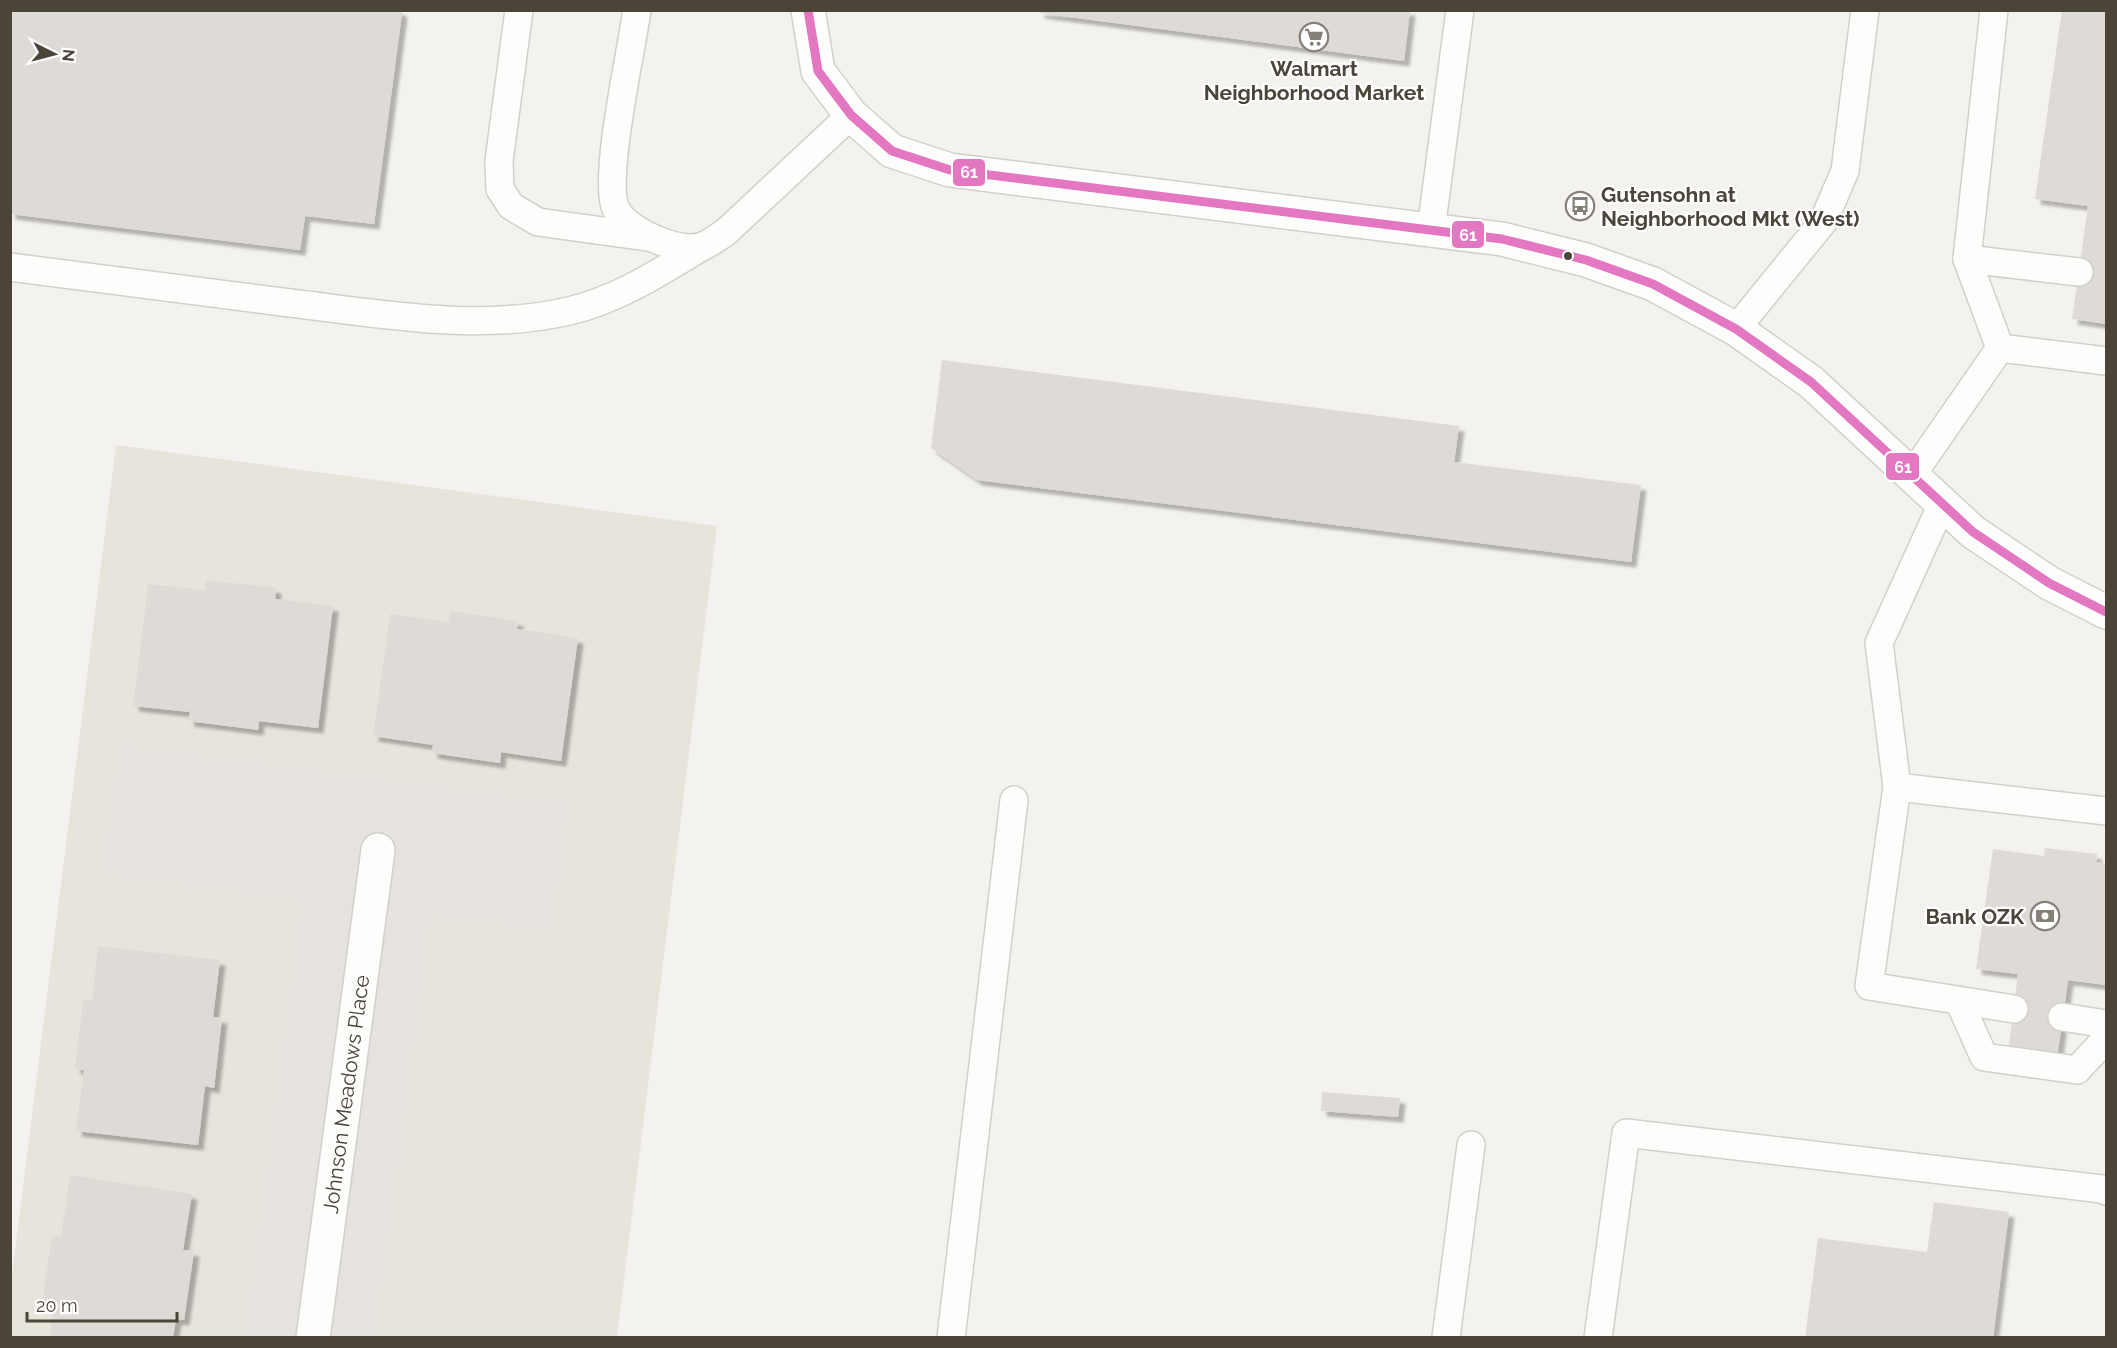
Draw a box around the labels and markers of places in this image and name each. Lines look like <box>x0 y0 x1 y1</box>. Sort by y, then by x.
supermarket icon: Walmart Neighborhood Market <box>1298 21 1330 53</box>
place label: Walmart Neighborhood Market <box>1204 56 1424 105</box>
place label: Gutensohn at Neighborhood Mkt (West) <box>1601 182 1860 231</box>
bus stop icon: Gutensohn at Neighborhood Mkt (West) <box>1564 190 1596 222</box>
unlabelled marker <box>1562 250 1574 262</box>
bank icon: Bank OZK <box>2029 900 2061 932</box>
place label: Bank OZK <box>1925 904 2025 929</box>

